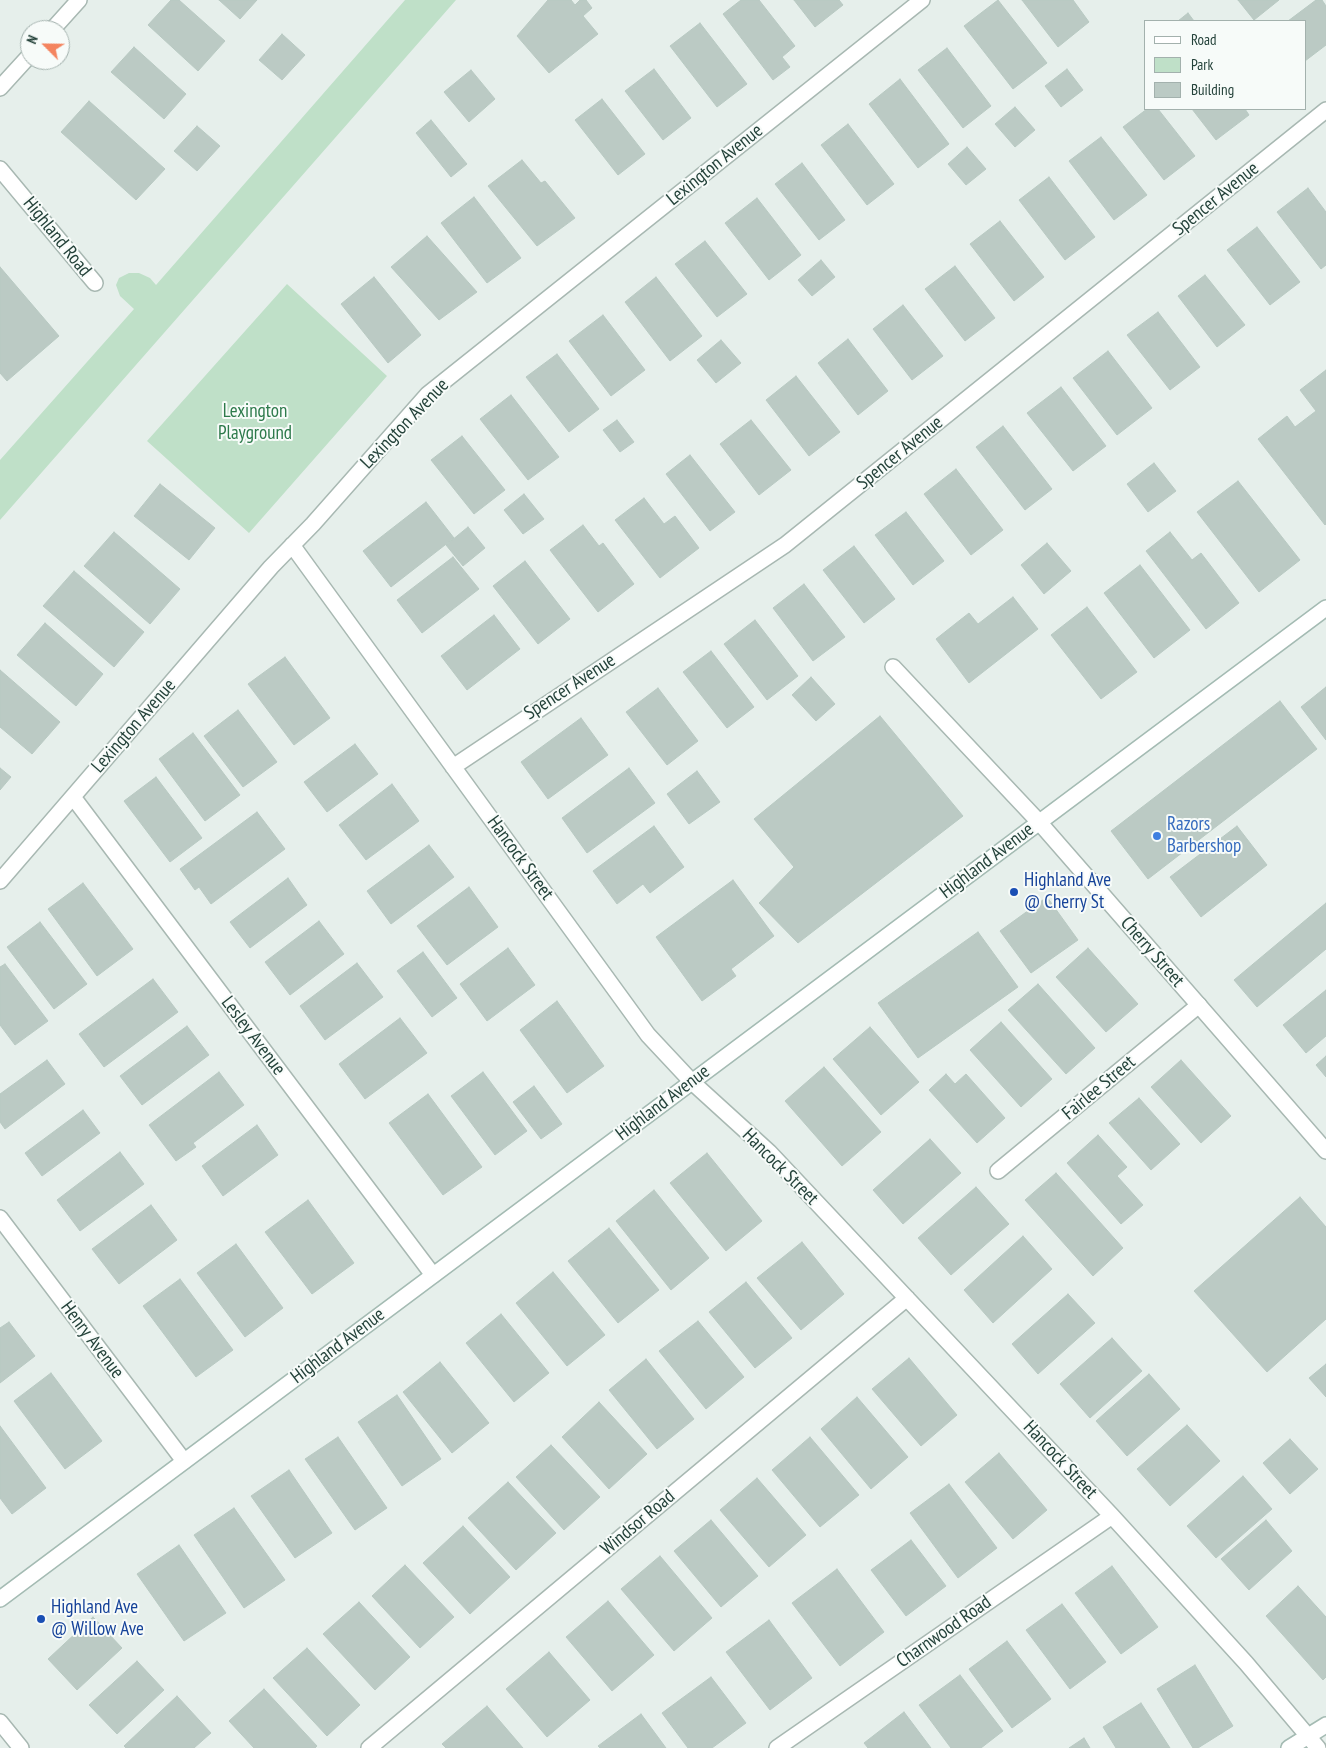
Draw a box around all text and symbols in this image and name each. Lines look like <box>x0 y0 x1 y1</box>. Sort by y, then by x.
north arrow <box>20 20 70 70</box>
legend <box>1144 20 1306 110</box>
text: Road <box>1191 30 1217 49</box>
text: N <box>22 33 42 47</box>
text: Park <box>1191 55 1213 74</box>
text: Building <box>1191 80 1234 99</box>
street label: Lexington Avenue <box>662 119 768 211</box>
street label: Spencer Avenue <box>1168 157 1264 241</box>
street label: Highland Road <box>18 193 96 281</box>
street label: Lexington Avenue <box>356 374 454 474</box>
park label: Lexington Playground <box>218 401 292 445</box>
street label: Spencer Avenue <box>852 411 948 495</box>
street label: Spencer Avenue <box>520 649 620 725</box>
street label: Lexington Avenue <box>87 674 181 778</box>
street label: Hancock Street <box>482 812 558 904</box>
place label: Razors Barbershop <box>1167 814 1241 858</box>
street label: Highland Avenue <box>936 818 1038 904</box>
marker: Razors Barbershop <box>1151 830 1163 842</box>
place label: Highland Ave @ Cherry St <box>1024 870 1111 914</box>
marker: Highland Ave @ Cherry St <box>1008 886 1020 898</box>
street label: Cherry Street <box>1115 912 1189 992</box>
street label: Lesley Avenue <box>216 992 290 1080</box>
street label: Fairlee Street <box>1058 1051 1140 1125</box>
street label: Highland Avenue <box>612 1060 714 1146</box>
street label: Hancock Street <box>737 1124 823 1210</box>
street label: Henry Avenue <box>56 1297 128 1383</box>
street label: Highland Avenue <box>287 1303 389 1389</box>
street label: Hancock Street <box>1018 1416 1102 1504</box>
street label: Windsor Road <box>596 1485 680 1561</box>
street label: Charnwood Road <box>892 1591 996 1673</box>
place label: Highland Ave @ Willow Ave <box>51 1597 144 1641</box>
marker: Highland Ave @ Willow Ave <box>35 1613 47 1625</box>

